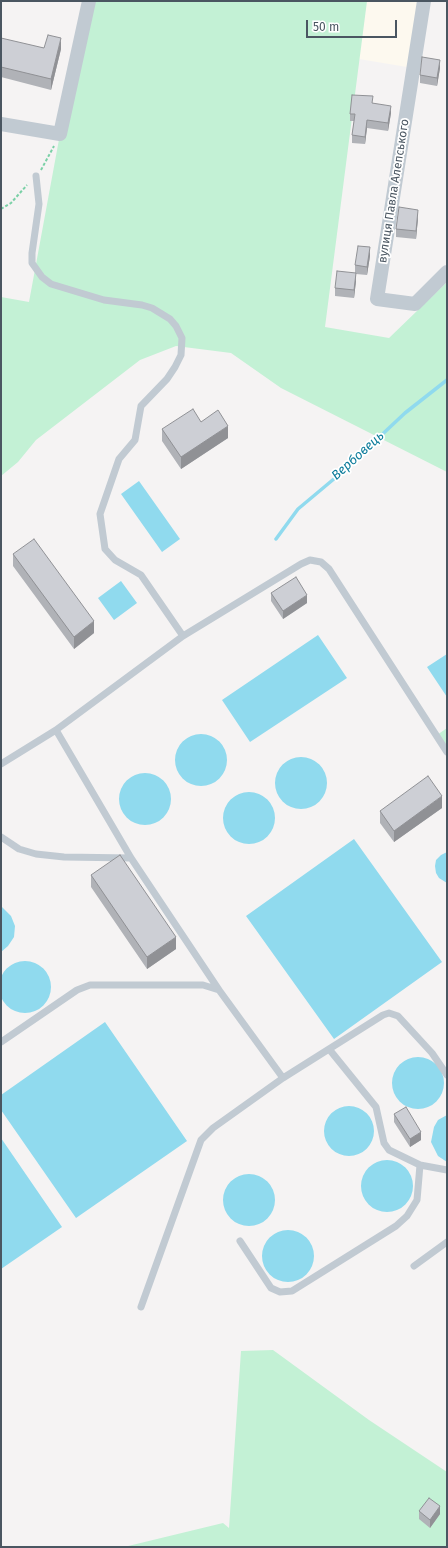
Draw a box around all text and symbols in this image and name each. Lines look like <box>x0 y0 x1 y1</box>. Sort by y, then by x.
scale bar <box>308 12 399 38</box>
text: 50 m <box>313 20 339 34</box>
street label: вулиця Павла Алепського <box>376 118 412 264</box>
water label: Вербовець <box>329 428 387 484</box>

